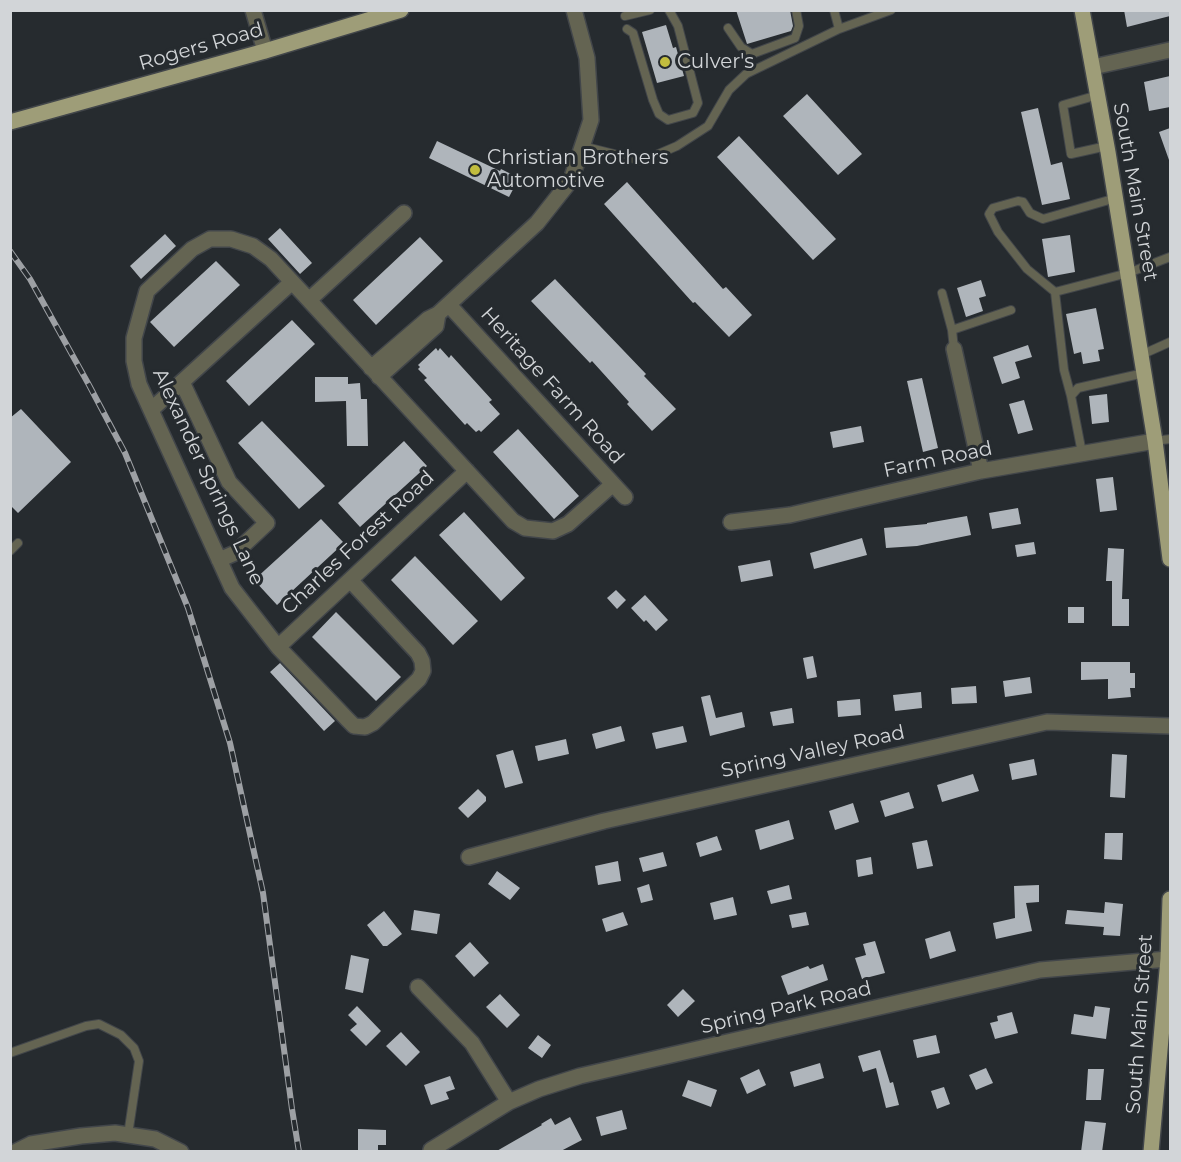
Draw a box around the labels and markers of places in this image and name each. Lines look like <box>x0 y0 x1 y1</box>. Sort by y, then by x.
place label: Culver's <box>677 50 754 74</box>
marker: Culver's <box>658 55 672 69</box>
place label: Christian Brothers Automotive <box>487 146 669 193</box>
marker: Christian Brothers Automotive <box>468 163 482 177</box>

